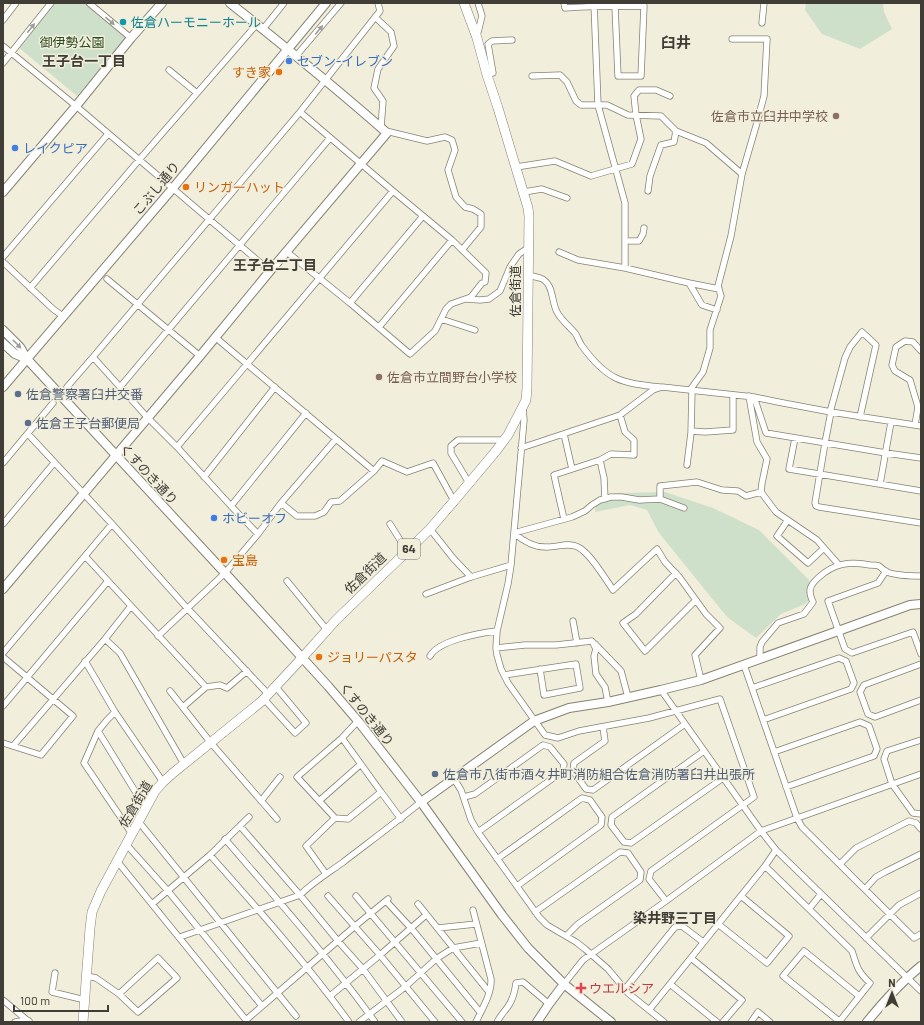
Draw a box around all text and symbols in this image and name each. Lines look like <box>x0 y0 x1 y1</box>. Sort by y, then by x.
place label: 佐倉ハーモニーホール <box>131 14 261 30</box>
one-way arrow <box>105 16 115 25</box>
marker: 佐倉ハーモニーホール <box>118 17 128 27</box>
one-way arrow <box>27 22 36 33</box>
one-way arrow <box>314 24 323 35</box>
district label: 臼井 <box>661 33 691 51</box>
park label: 御伊勢公園 <box>39 34 105 50</box>
district label: 王子台一丁目 <box>42 52 126 69</box>
place label: セブン-イレブン <box>297 53 393 69</box>
marker: セブン-イレブン <box>284 56 294 66</box>
place label: すき家 <box>232 64 271 80</box>
marker: すき家 <box>274 67 284 77</box>
place label: 佐倉市立臼井中学校 <box>711 108 828 124</box>
marker: 佐倉市立臼井中学校 <box>831 111 841 121</box>
place label: レイクピア <box>23 140 88 156</box>
marker: レイクピア <box>10 143 20 153</box>
street label: こぶし通り <box>129 158 183 218</box>
place label: リンガーハット <box>194 179 285 195</box>
marker: リンガーハット <box>181 182 191 192</box>
district label: 王子台二丁目 <box>233 256 317 273</box>
street label: 佐倉街道 <box>507 265 523 317</box>
one-way arrow <box>12 339 21 348</box>
place label: 佐倉市立間野台小学校 <box>387 369 517 385</box>
marker: 佐倉市立間野台小学校 <box>374 372 384 382</box>
place label: 佐倉警察署臼井交番 <box>26 386 143 402</box>
marker: 佐倉警察署臼井交番 <box>13 389 23 399</box>
place label: 佐倉王子台郵便局 <box>36 415 140 431</box>
marker: 佐倉王子台郵便局 <box>23 418 33 428</box>
street label: くすのき通り <box>117 440 181 508</box>
place label: ホビーオフ <box>222 510 287 526</box>
marker: ホビーオフ <box>209 513 219 523</box>
road number: 64 <box>398 539 420 559</box>
street label: 佐倉街道 <box>341 549 389 597</box>
place label: 宝島 <box>232 552 258 568</box>
marker: 宝島 <box>219 555 229 565</box>
place label: ジョリーパスタ <box>327 649 418 665</box>
marker: ジョリーパスタ <box>314 652 324 662</box>
street label: くすのき通り <box>336 679 398 749</box>
place label: 佐倉市八街市酒々井町消防組合佐倉消防署臼井出張所 <box>443 766 755 782</box>
marker: 佐倉市八街市酒々井町消防組合佐倉消防署臼井出張所 <box>430 769 440 779</box>
street label: 佐倉街道 <box>115 778 155 830</box>
district label: 染井野三丁目 <box>633 909 717 926</box>
north arrow <box>872 973 912 1013</box>
text: N <box>888 976 896 989</box>
place label: ウエルシア <box>589 980 654 996</box>
marker: ウエルシア <box>576 983 586 993</box>
scale bar <box>14 987 108 1013</box>
text: 100 m <box>20 993 50 1007</box>

